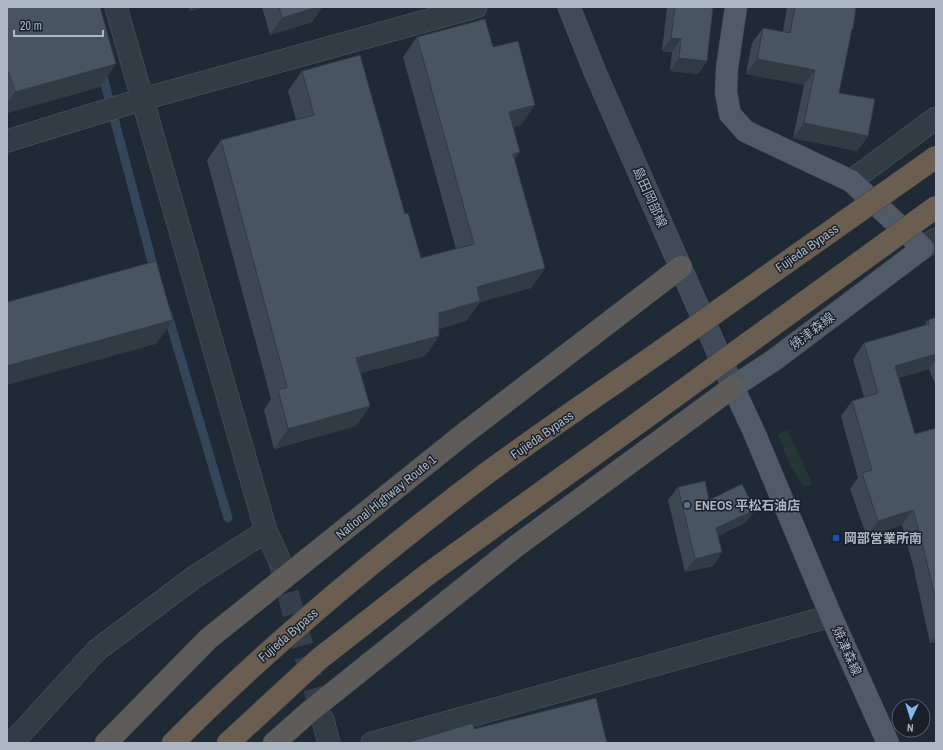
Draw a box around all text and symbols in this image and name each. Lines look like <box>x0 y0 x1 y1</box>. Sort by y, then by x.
scale bar <box>14 12 103 38</box>
text: 20 m <box>20 18 42 34</box>
street label: 島田岡部線 <box>629 164 671 230</box>
street label: Fujieda Bypass <box>772 220 842 276</box>
street label: 焼津森線 <box>786 309 838 353</box>
street label: Fujieda Bypass <box>507 407 577 463</box>
street label: National Highway Route 1 <box>332 451 440 543</box>
place label: ENEOS 平松石油店 <box>695 497 800 514</box>
marker: ENEOS 平松石油店 <box>682 500 692 510</box>
place label: 岡部営業所南 <box>844 530 922 547</box>
marker: 岡部営業所南 <box>831 533 841 543</box>
street label: Fujieda Bypass <box>255 604 321 666</box>
street label: 焼津森線 <box>829 624 865 678</box>
north arrow <box>891 698 931 738</box>
text: N <box>907 721 914 735</box>

